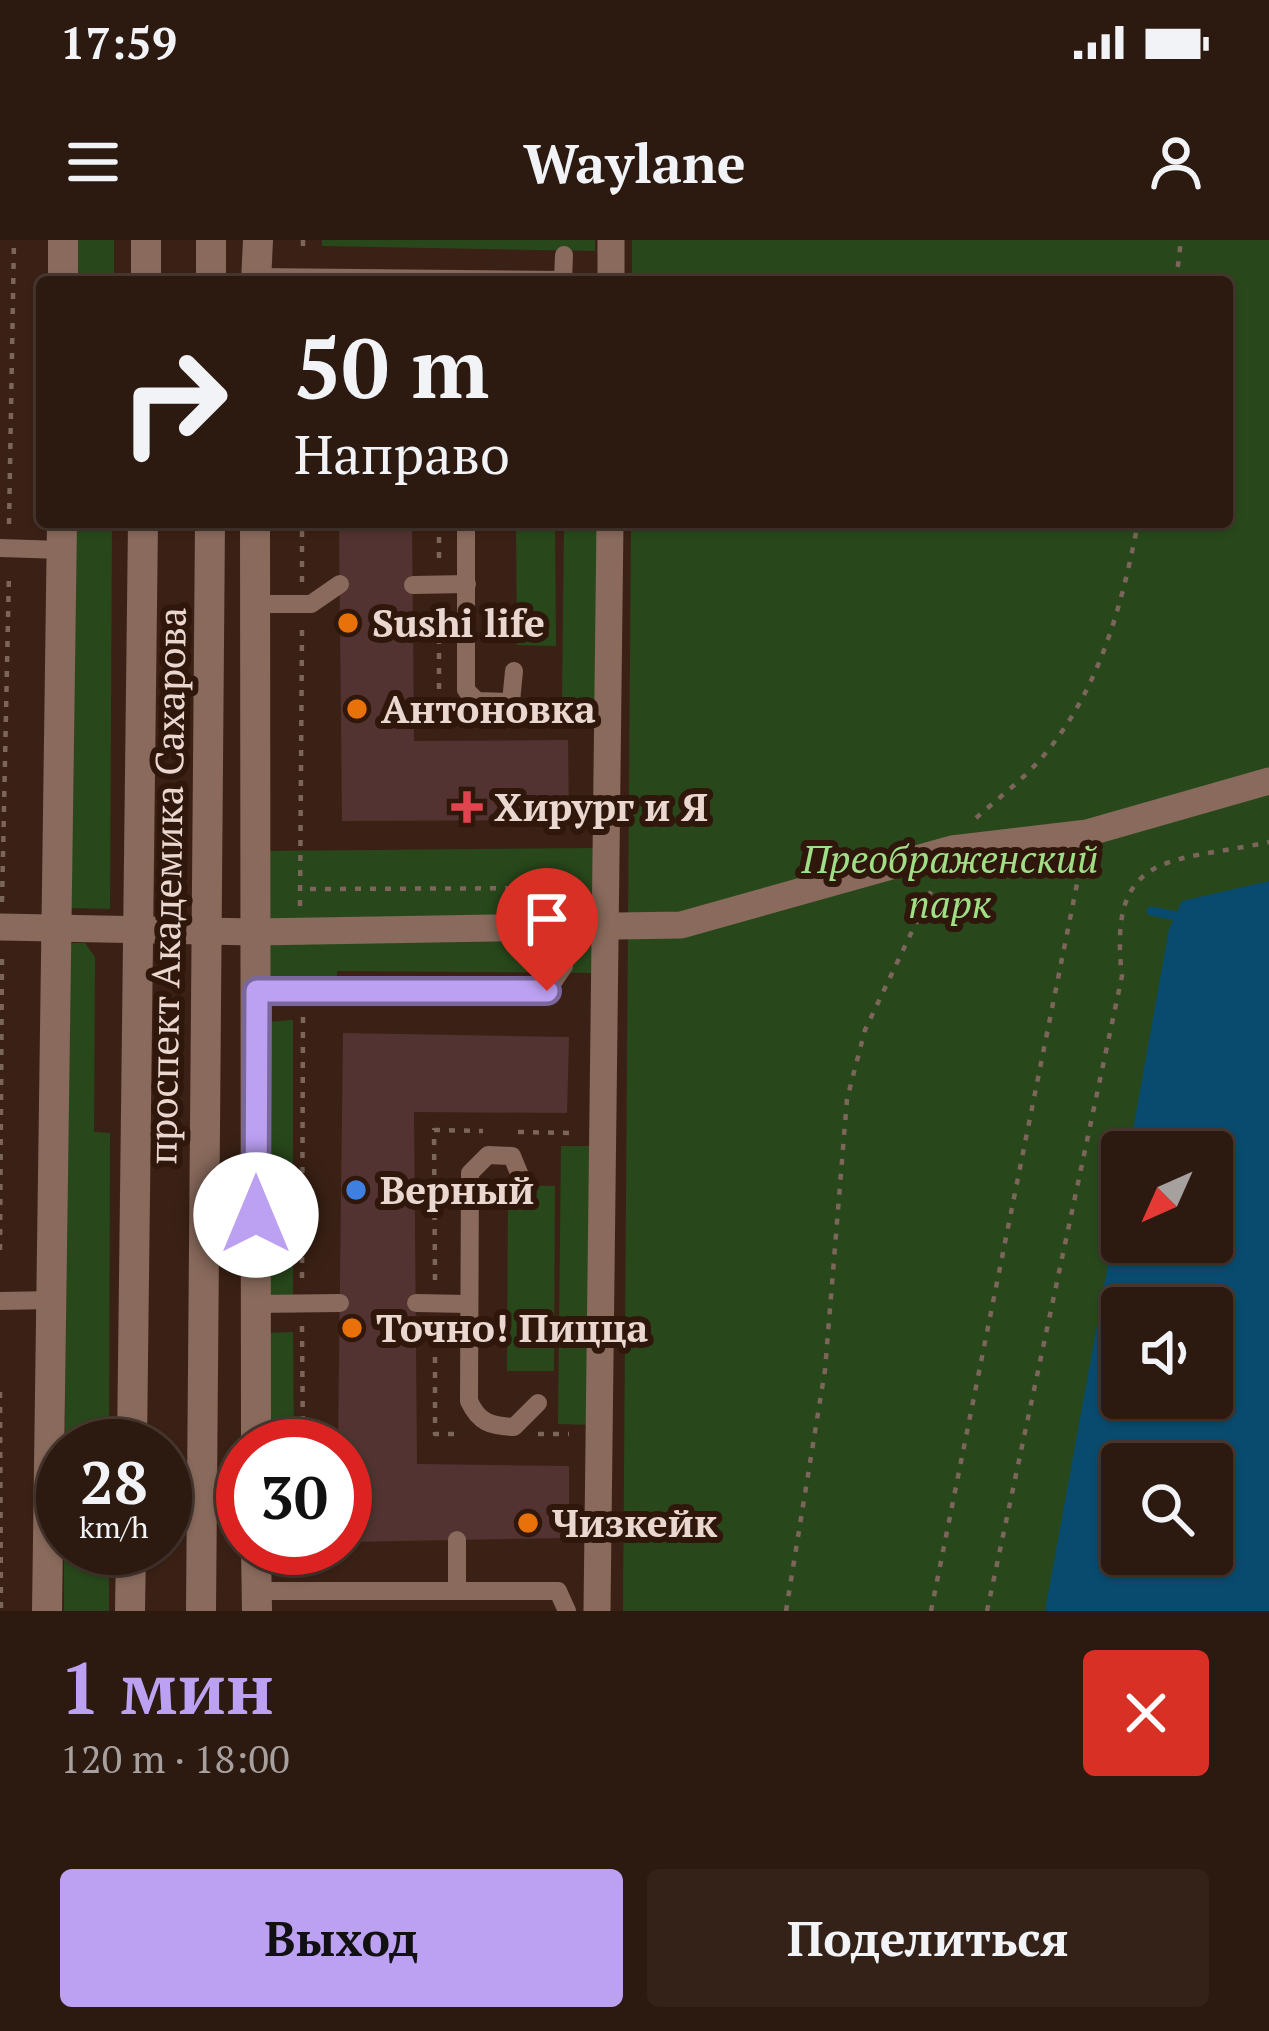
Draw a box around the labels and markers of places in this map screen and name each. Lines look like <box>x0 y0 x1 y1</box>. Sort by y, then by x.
place label: Sushi life <box>372 596 545 648</box>
marker: Sushi life <box>335 610 361 636</box>
place label: Антоновка <box>381 682 596 734</box>
marker: Антоновка <box>344 696 370 722</box>
place label: Хирург и Я <box>494 780 708 832</box>
marker: Хирург и Я <box>451 791 483 823</box>
pin <box>496 868 598 991</box>
place label: Верный <box>380 1163 534 1215</box>
marker: Верный <box>343 1177 369 1203</box>
place label: Точно! Пицца <box>376 1301 649 1353</box>
marker: Точно! Пицца <box>339 1315 365 1341</box>
place label: Чизкейк <box>552 1496 718 1548</box>
marker: Чизкейк <box>515 1510 541 1536</box>

